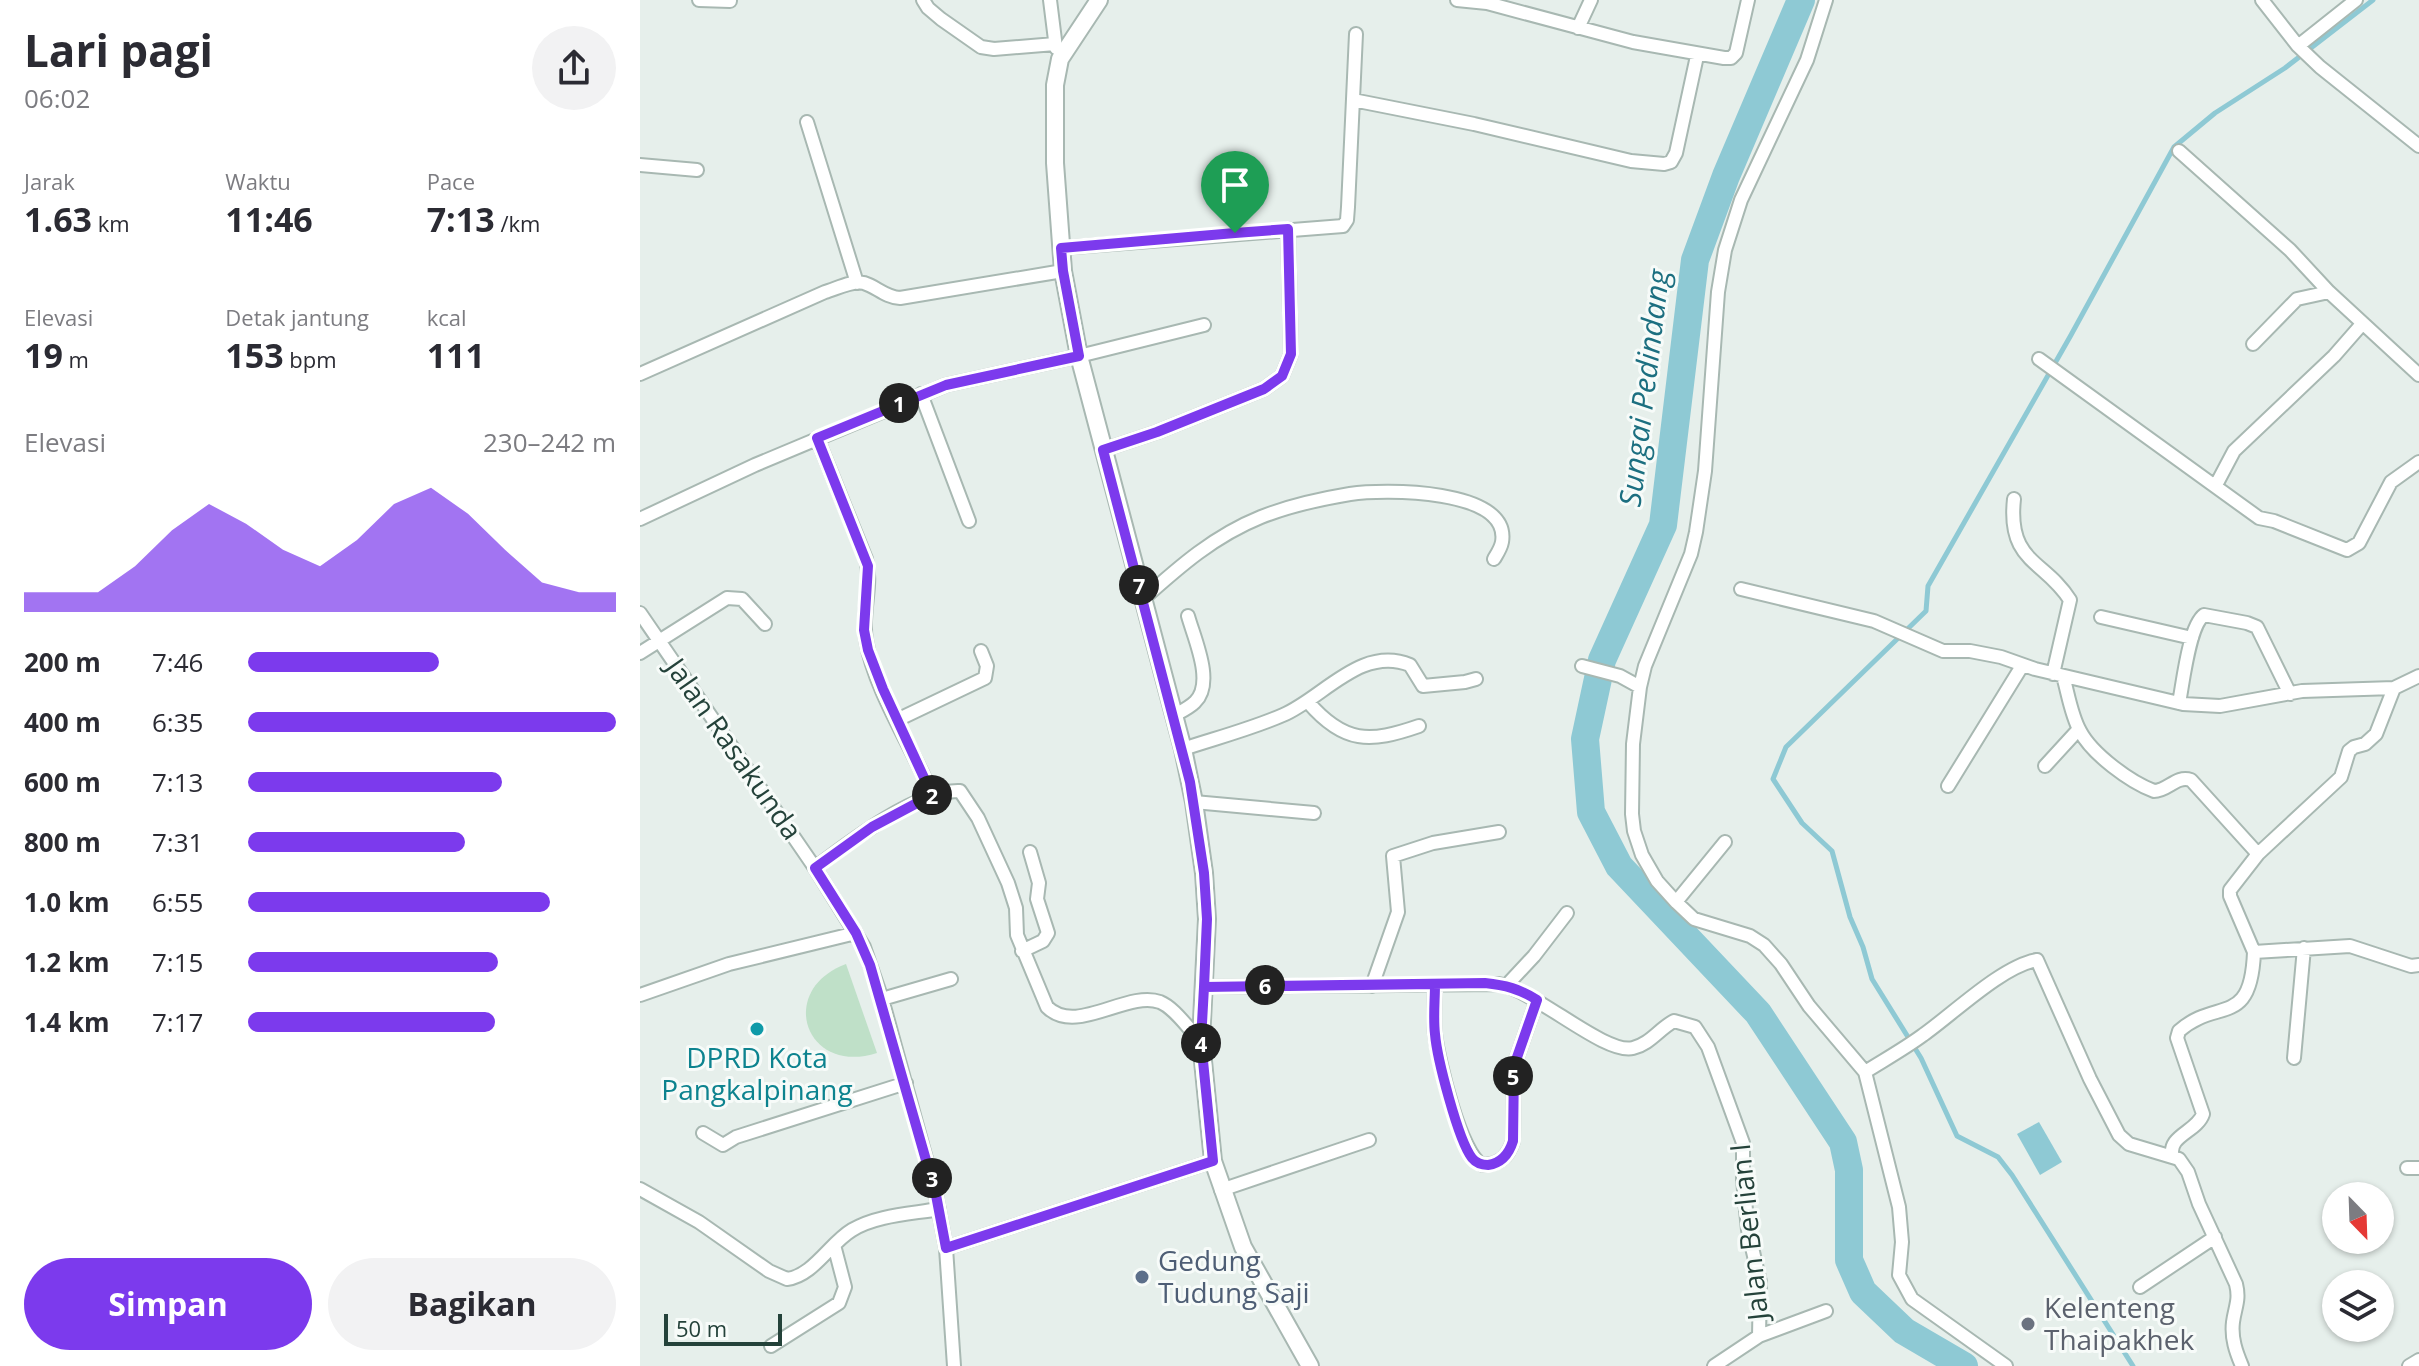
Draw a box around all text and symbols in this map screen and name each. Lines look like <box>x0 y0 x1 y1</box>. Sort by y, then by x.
text: Lari pagi <box>24 20 213 80</box>
button: share <box>532 26 616 110</box>
text: 06:02 <box>24 80 90 116</box>
pin <box>1201 151 1269 233</box>
icon: arrive <box>1213 163 1257 207</box>
text: Jarak <box>24 166 75 196</box>
text: Waktu <box>225 166 291 196</box>
text: Pace <box>427 166 475 196</box>
text: 1.63 <box>24 196 92 242</box>
text: 11:46 <box>225 196 313 242</box>
text: 7:13 <box>427 196 495 242</box>
text: km <box>92 208 130 238</box>
text: /km <box>495 208 540 238</box>
water label: Sungai Pedindang <box>1609 265 1679 509</box>
text: Elevasi <box>24 302 93 332</box>
text: Detak jantung <box>225 302 369 332</box>
text: kcal <box>427 302 467 332</box>
text: 19 <box>24 332 63 378</box>
text: 153 <box>225 332 284 378</box>
text: 111 <box>427 332 485 378</box>
text: m <box>63 344 89 374</box>
text: bpm <box>284 344 337 374</box>
pin: 1 <box>879 383 919 423</box>
text: 1 <box>893 388 905 418</box>
text: Elevasi <box>24 424 106 460</box>
text: 230–242 m <box>483 424 616 460</box>
pin: 7 <box>1119 565 1159 605</box>
text: 7 <box>1133 570 1145 600</box>
text: 200 m <box>24 644 101 680</box>
text: 7:46 <box>152 644 203 680</box>
street label: Jalan Rasakunda <box>656 648 812 847</box>
text: 400 m <box>24 704 101 740</box>
text: 6:35 <box>152 704 203 740</box>
text: 600 m <box>24 764 101 800</box>
text: 7:13 <box>152 764 203 800</box>
pin: 2 <box>912 775 952 815</box>
text: 2 <box>926 780 938 810</box>
text: 800 m <box>24 824 101 860</box>
text: 7:31 <box>152 824 203 860</box>
text: 1.0 km <box>24 884 110 920</box>
text: 6:55 <box>152 884 203 920</box>
text: 1.2 km <box>24 944 110 980</box>
text: 7:15 <box>152 944 203 980</box>
pin: 6 <box>1245 965 1285 1005</box>
text: 6 <box>1259 970 1271 1000</box>
text: 1.4 km <box>24 1004 110 1040</box>
text: 7:17 <box>152 1004 203 1040</box>
marker: DPRD Kota Pangkalpinang <box>748 1020 766 1038</box>
pin: 4 <box>1181 1023 1221 1063</box>
text: 4 <box>1195 1028 1207 1058</box>
place label: DPRD Kota Pangkalpinang <box>661 1038 853 1108</box>
pin: 5 <box>1493 1056 1533 1096</box>
text: 5 <box>1507 1061 1519 1091</box>
street label: Jalan Berlian I <box>1720 1142 1776 1325</box>
pin: 3 <box>912 1158 952 1198</box>
text: 3 <box>926 1163 938 1193</box>
north arrow <box>2322 1182 2394 1254</box>
map controls <box>2322 1182 2394 1342</box>
place label: Gedung Tudung Saji <box>1158 1241 1310 1311</box>
button: Simpan <box>24 1258 312 1350</box>
button: Bagikan <box>328 1258 616 1350</box>
marker: Gedung Tudung Saji <box>1133 1268 1151 1286</box>
button: layers <box>2322 1270 2394 1342</box>
place label: Kelenteng Thaipakhek <box>2044 1288 2195 1358</box>
scale bar <box>664 1310 782 1346</box>
text: 50 m <box>676 1313 727 1343</box>
marker: Kelenteng Thaipakhek <box>2019 1315 2037 1333</box>

